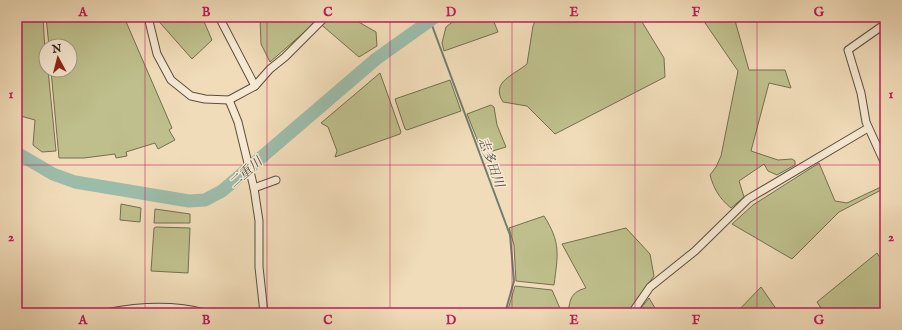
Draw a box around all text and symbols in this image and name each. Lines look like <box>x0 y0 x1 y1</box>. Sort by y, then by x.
text: A <box>78 4 89 21</box>
text: B <box>202 4 211 21</box>
text: C <box>323 4 333 21</box>
text: D <box>446 4 457 21</box>
text: E <box>569 4 579 21</box>
text: F <box>692 4 701 21</box>
text: G <box>814 4 825 21</box>
north arrow <box>38 38 78 78</box>
text: N <box>50 41 63 57</box>
text: 1 <box>9 86 14 103</box>
text: 1 <box>889 86 894 103</box>
water label: 志多田川 <box>474 135 508 192</box>
water label: 二重川 <box>226 153 268 192</box>
text: 2 <box>8 229 14 246</box>
text: 2 <box>888 229 894 246</box>
text: A <box>78 312 89 329</box>
text: B <box>202 312 211 329</box>
text: C <box>323 312 333 329</box>
text: D <box>446 312 457 329</box>
text: E <box>569 312 579 329</box>
text: F <box>692 312 701 329</box>
text: G <box>814 312 825 329</box>

